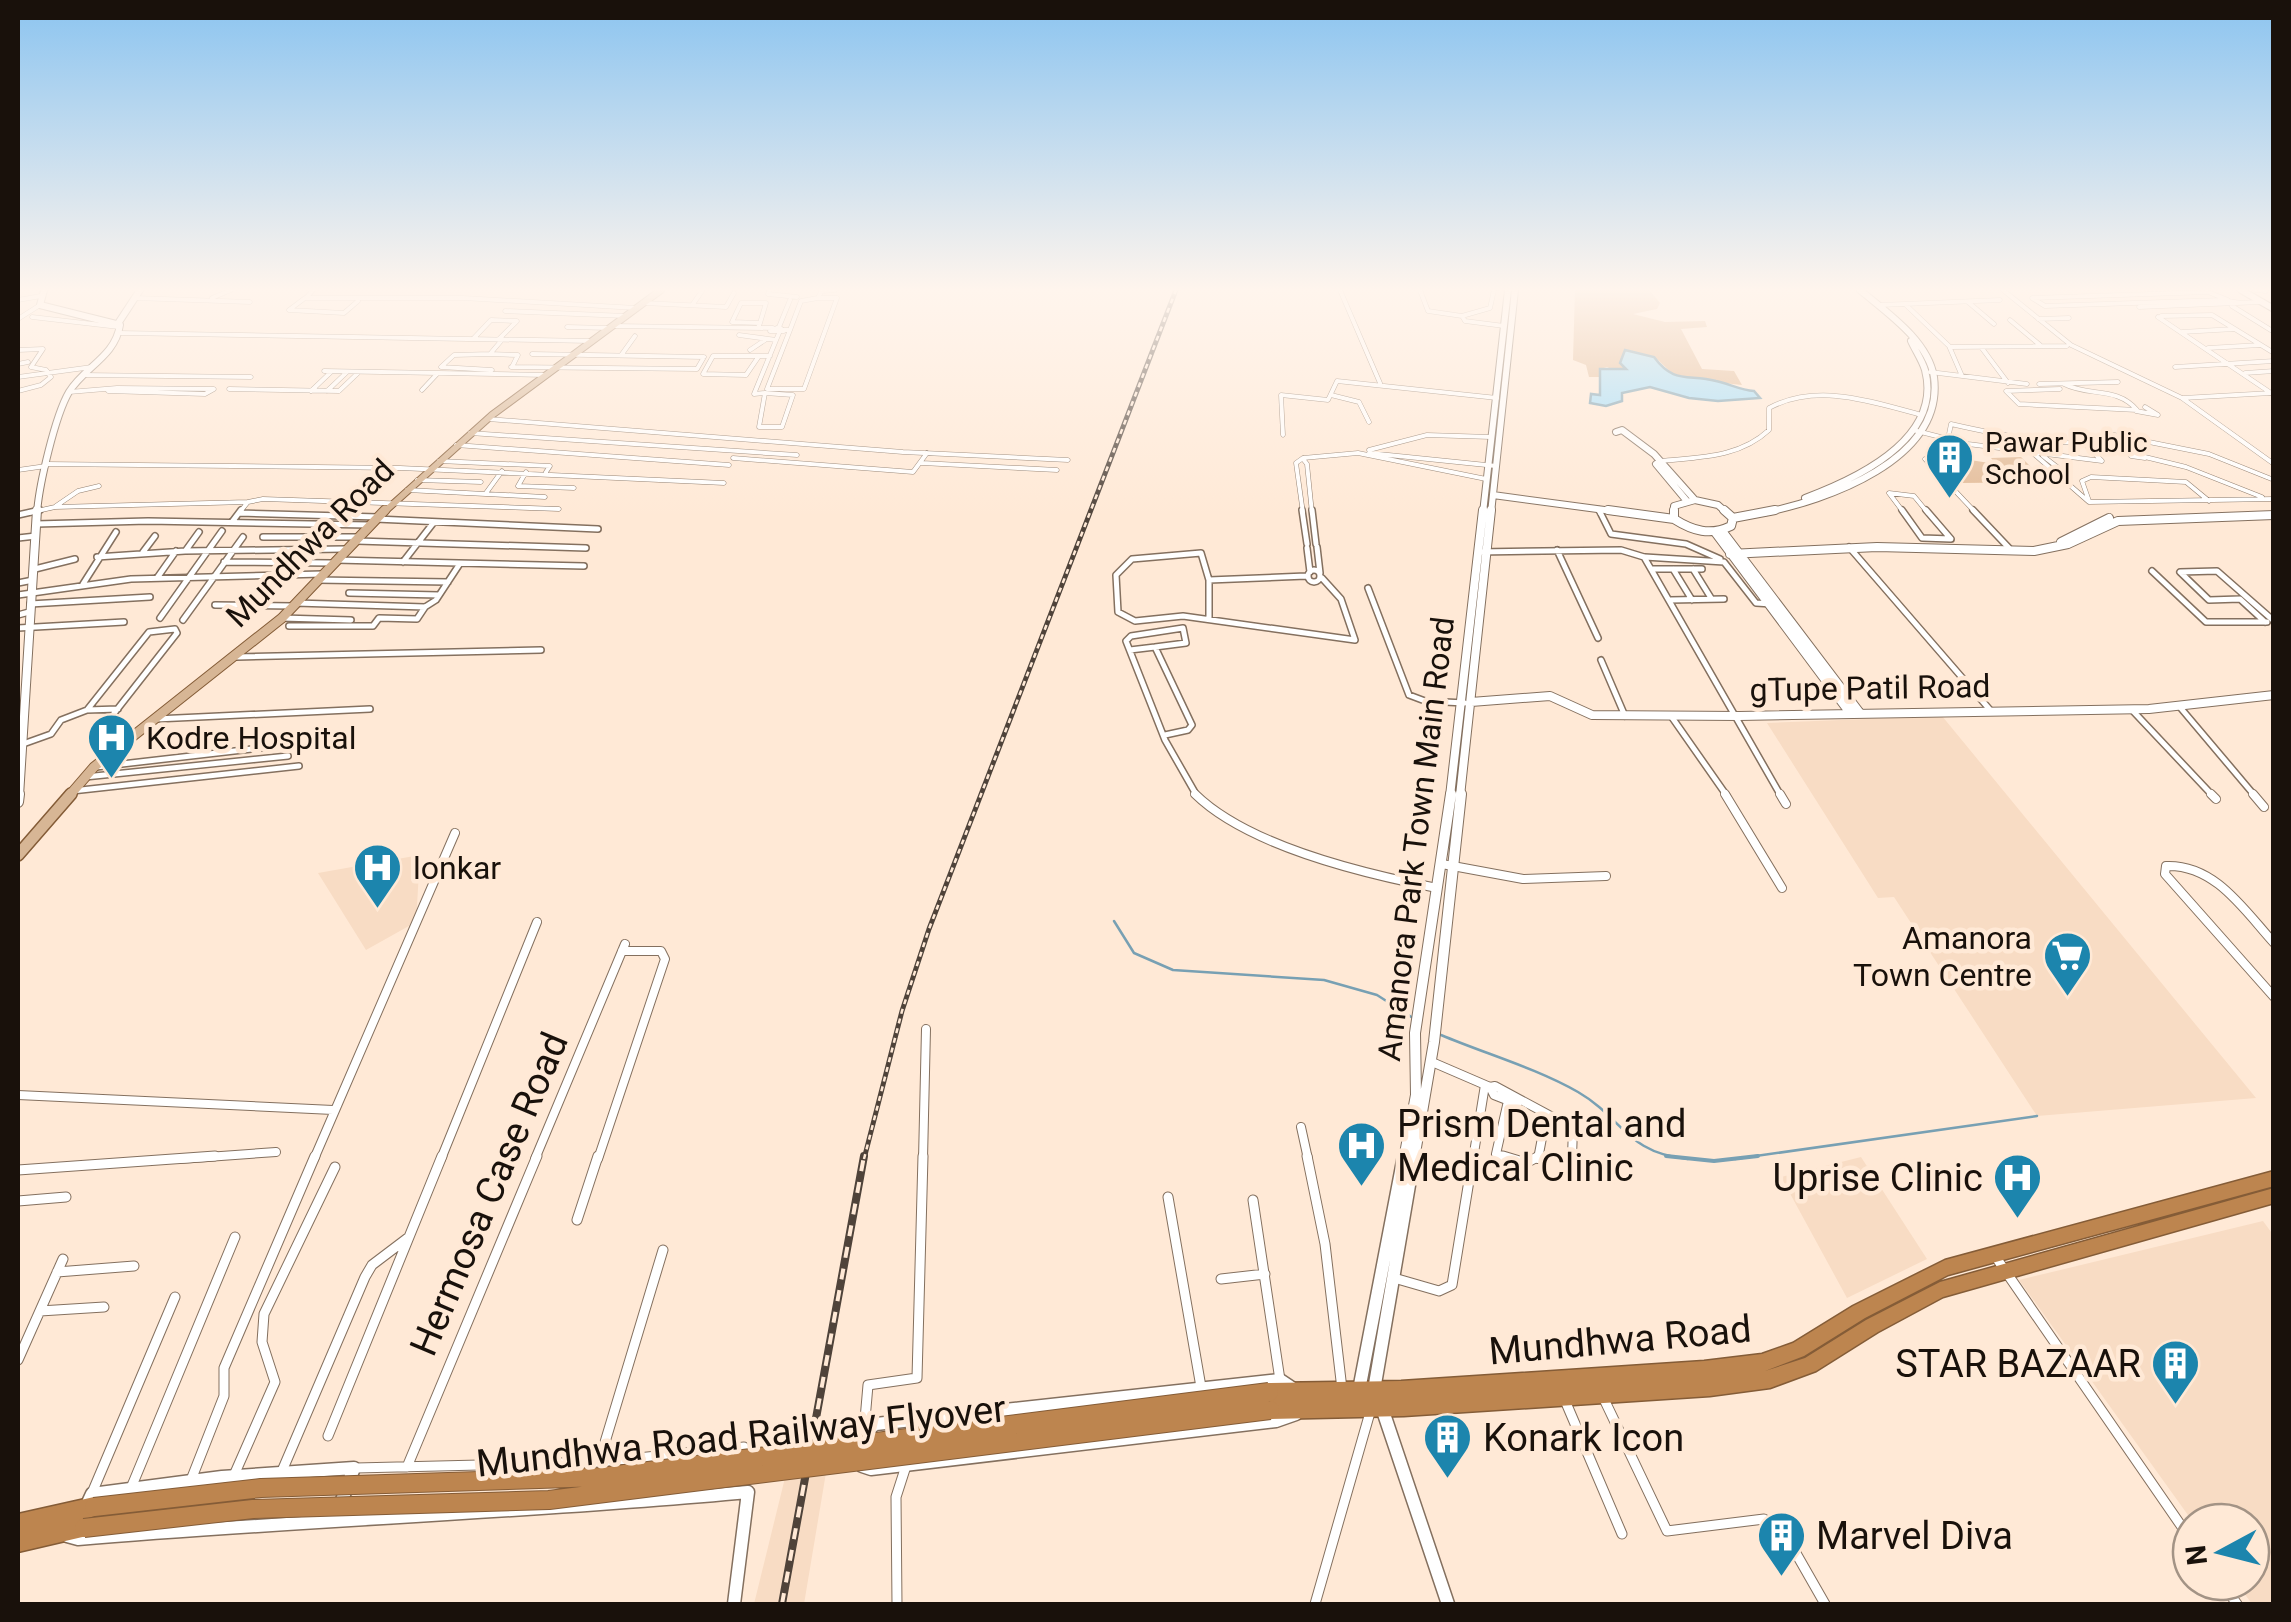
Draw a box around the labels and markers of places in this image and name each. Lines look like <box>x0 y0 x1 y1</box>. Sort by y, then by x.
place label: Pawar Public School <box>1985 426 2148 491</box>
building icon: Pawar Public School <box>1924 432 1976 500</box>
hospital icon: Kodre Hospital <box>85 712 137 780</box>
place label: Kodre Hospital <box>146 719 356 757</box>
hospital icon: lonkar <box>352 842 404 910</box>
place label: lonkar <box>413 849 501 887</box>
place label: Amanora Town Centre <box>1853 919 2032 994</box>
supermarket icon: Amanora Town Centre <box>2041 930 2093 998</box>
place label: Prism Dental and Medical Clinic <box>1397 1102 1686 1190</box>
hospital icon: Prism Dental and Medical Clinic <box>1336 1120 1388 1188</box>
hospital icon: Uprise Clinic <box>1992 1152 2044 1220</box>
place label: Uprise Clinic <box>1772 1156 1983 1200</box>
building icon: STAR BAZAAR <box>2150 1338 2202 1406</box>
place label: STAR BAZAAR <box>1895 1342 2141 1386</box>
building icon: Konark Icon <box>1422 1412 1474 1480</box>
place label: Konark Icon <box>1483 1416 1684 1460</box>
building icon: Marvel Diva <box>1755 1510 1807 1578</box>
place label: Marvel Diva <box>1816 1514 2013 1558</box>

